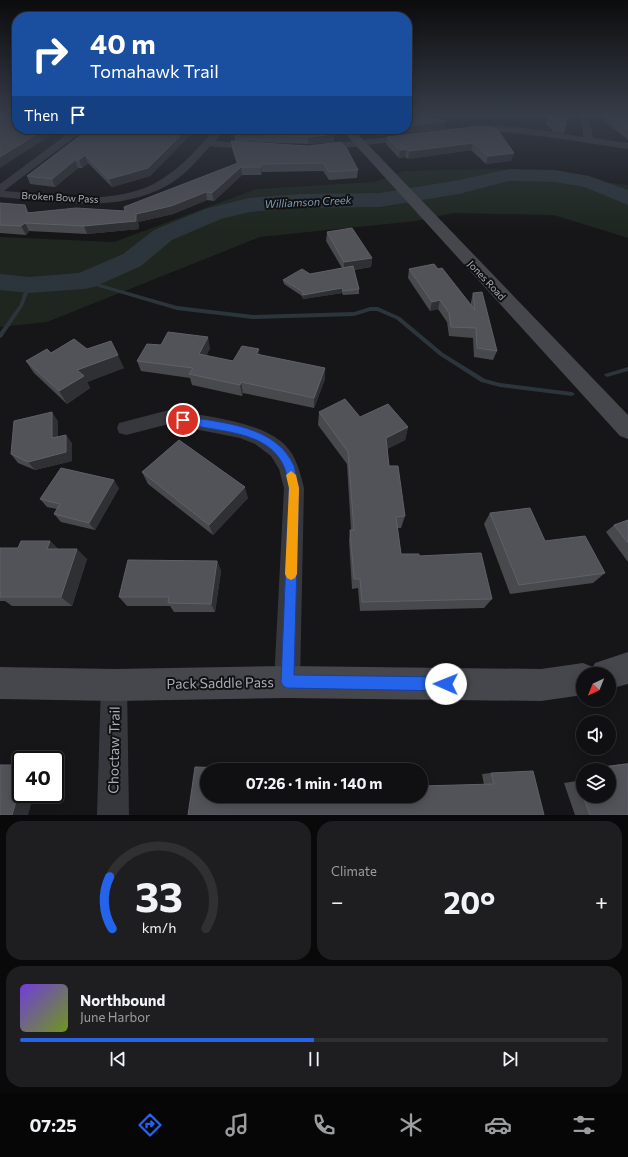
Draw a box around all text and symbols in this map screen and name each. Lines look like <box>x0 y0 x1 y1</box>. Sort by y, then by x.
text: 40 m <box>90 26 156 60</box>
icon: right <box>24 28 76 80</box>
text: Tomahawk Trail <box>90 60 219 82</box>
icon: arrive <box>67 104 89 126</box>
text: Then <box>24 106 59 124</box>
street label: Broken Bow Pass <box>21 189 99 205</box>
water label: Williamson Creek <box>264 193 353 210</box>
street label: Jones Road <box>466 258 508 302</box>
pin <box>166 403 200 437</box>
icon: arrive <box>172 409 194 431</box>
position arrow <box>425 663 467 705</box>
north arrow <box>576 667 616 707</box>
map controls <box>576 667 616 803</box>
street label: Pack Saddle Pass <box>166 673 274 692</box>
street label: Choctaw Trail <box>104 706 123 794</box>
button: sound <box>576 715 616 755</box>
speed limit sign: 40 <box>12 751 64 803</box>
button: layers <box>576 763 616 803</box>
text: 07:26 · 1 min · 140 m <box>246 774 382 792</box>
text: Climate <box>331 863 377 879</box>
text: 33 <box>134 869 183 920</box>
text: 20° <box>443 883 495 920</box>
text: − <box>331 888 344 915</box>
text: + <box>595 888 608 915</box>
text: km/h <box>141 917 176 935</box>
text: Northbound <box>80 991 165 1009</box>
text: June Harbor <box>80 1009 150 1025</box>
icon: previous <box>107 1048 129 1070</box>
icon: pause <box>303 1048 325 1070</box>
icon: next <box>499 1048 521 1070</box>
icon: directions <box>136 1111 164 1139</box>
icon: music <box>223 1111 251 1139</box>
icon: phone <box>310 1111 338 1139</box>
icon: climate <box>397 1111 425 1139</box>
icon: car <box>484 1111 512 1139</box>
icon: filters <box>570 1111 598 1139</box>
text: 07:25 <box>29 1114 77 1136</box>

